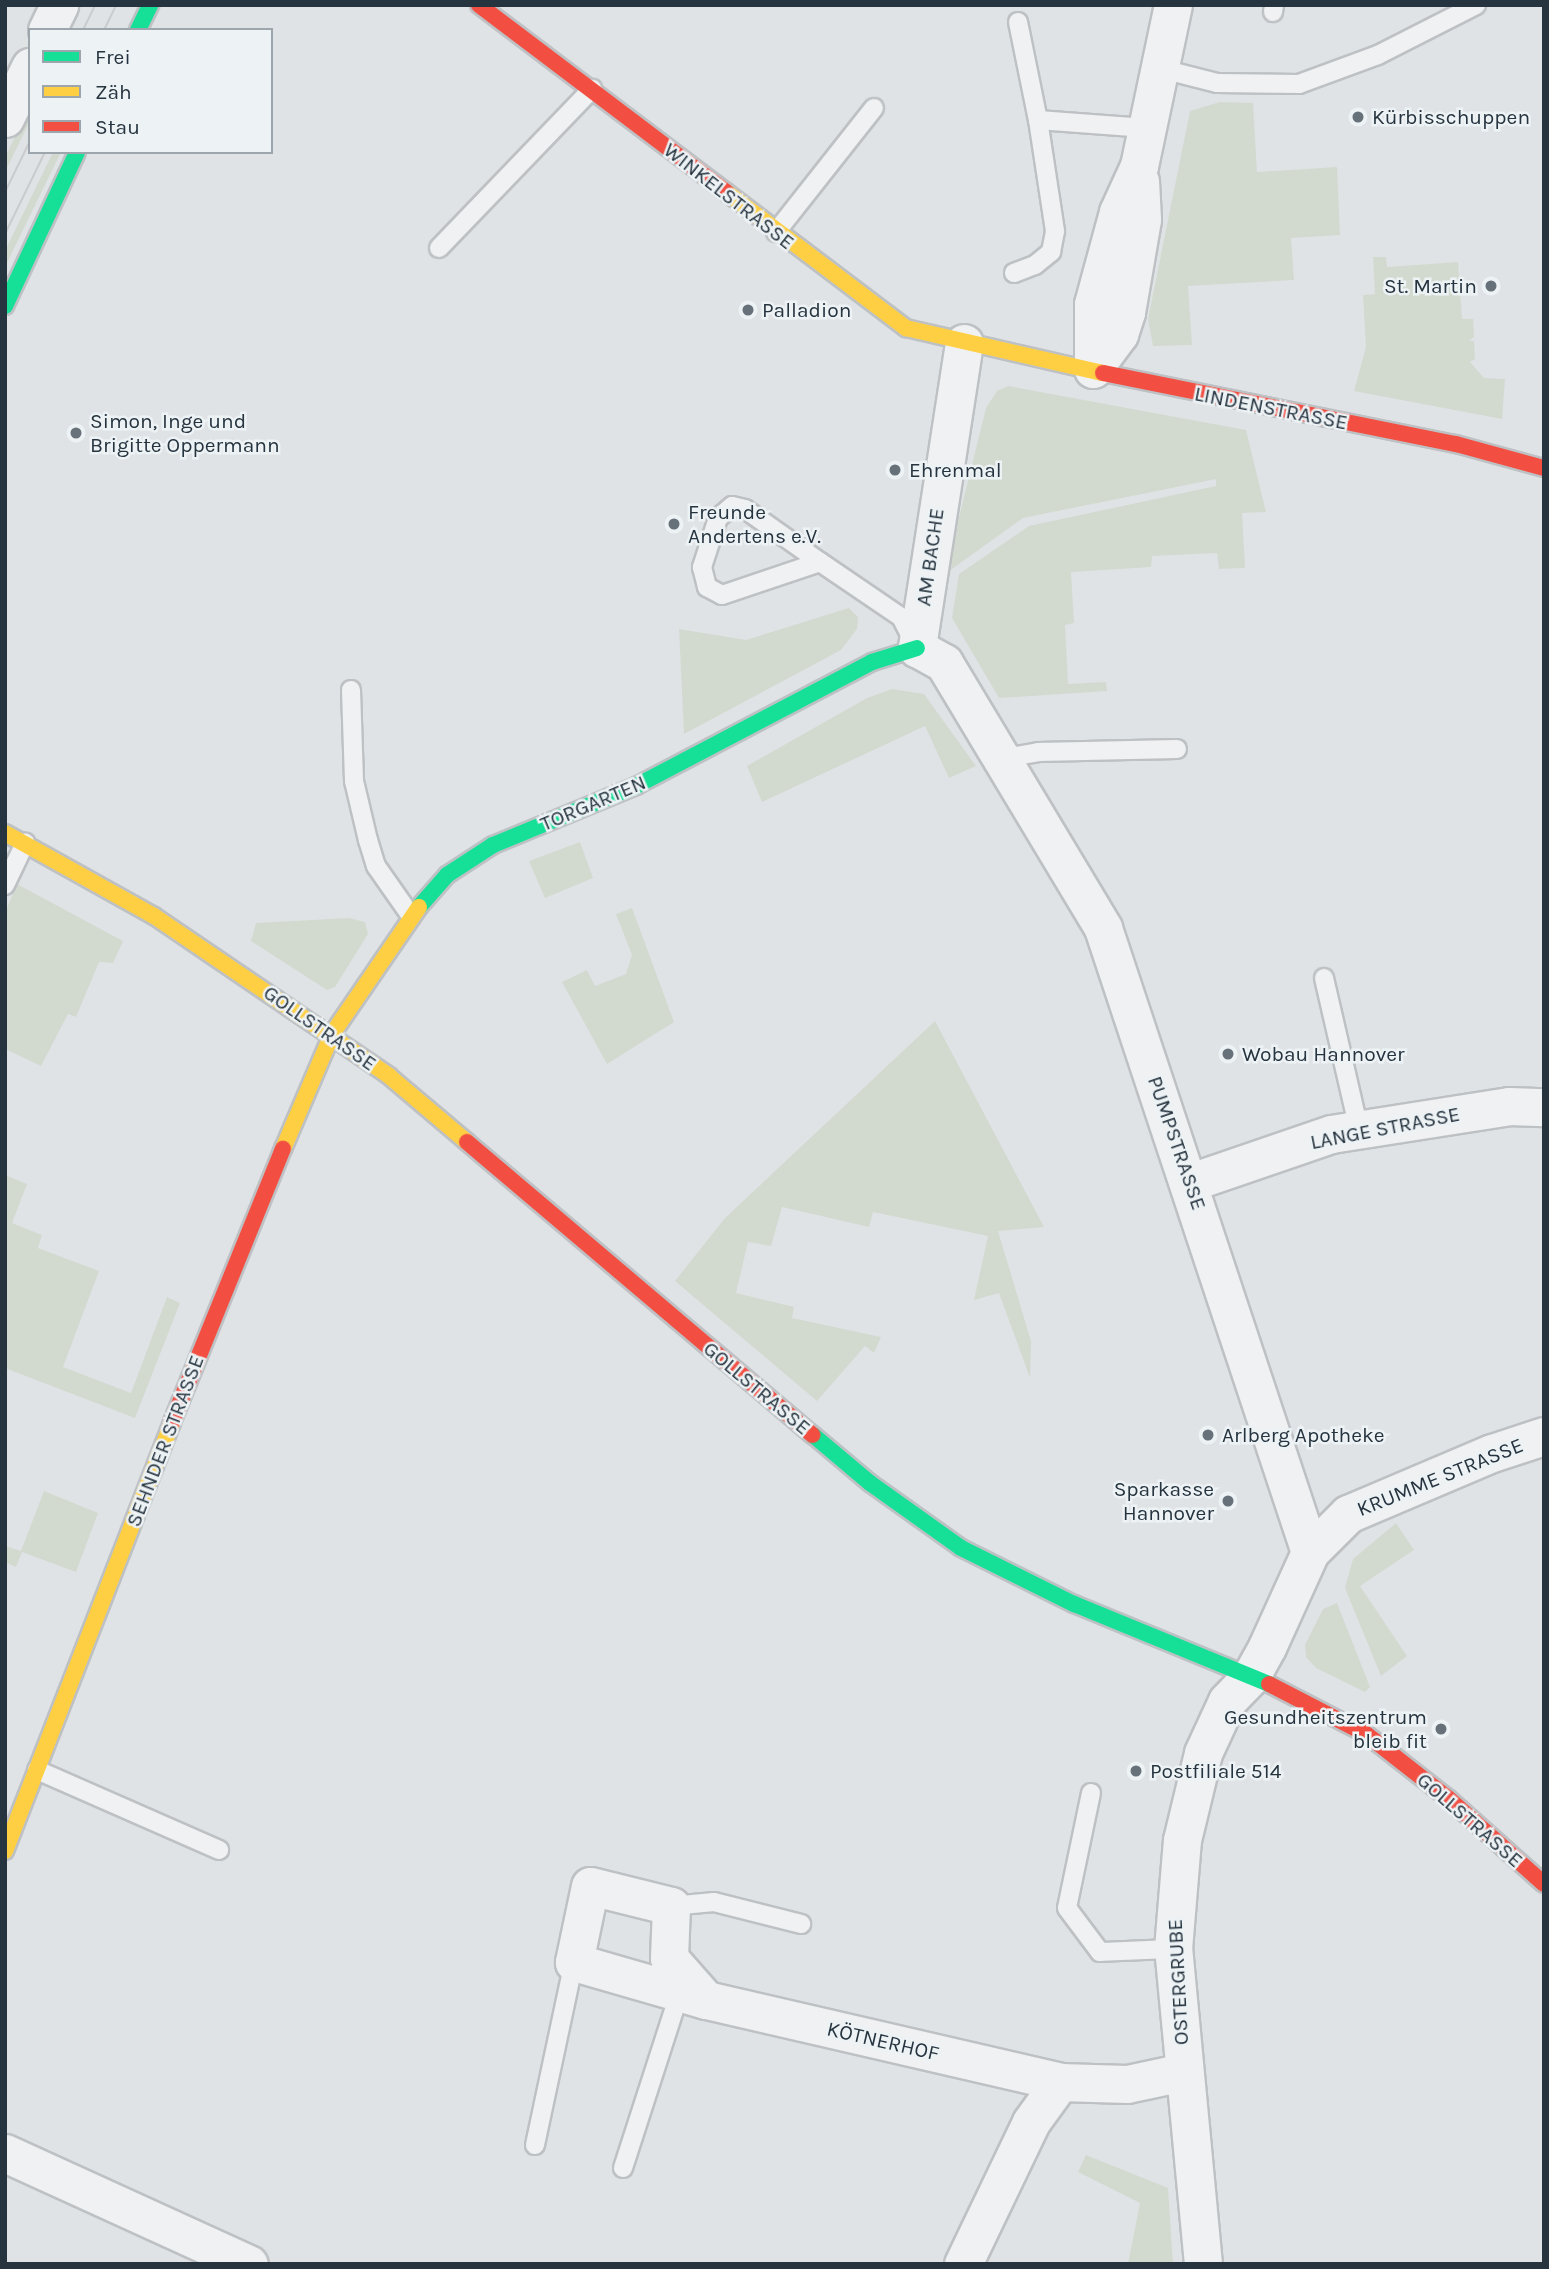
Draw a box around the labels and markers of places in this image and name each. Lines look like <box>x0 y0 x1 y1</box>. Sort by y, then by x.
place label: Kürbisschuppen <box>1372 104 1530 130</box>
marker: Kürbisschuppen <box>1350 109 1366 125</box>
place label: St. Martin <box>1384 273 1477 299</box>
marker: St. Martin <box>1483 278 1499 294</box>
place label: Palladion <box>762 297 851 323</box>
marker: Palladion <box>740 302 756 318</box>
place label: Simon, Inge und Brigitte Oppermann <box>90 408 280 458</box>
marker: Simon, Inge und Brigitte Oppermann <box>68 425 84 441</box>
place label: Ehrenmal <box>909 457 1002 483</box>
marker: Ehrenmal <box>887 462 903 478</box>
place label: Freunde Andertens e.V. <box>688 499 821 549</box>
marker: Freunde Andertens e.V. <box>666 516 682 532</box>
place label: Wobau Hannover <box>1242 1041 1405 1067</box>
marker: Wobau Hannover <box>1220 1046 1236 1062</box>
place label: Arlberg Apotheke <box>1222 1422 1385 1448</box>
marker: Arlberg Apotheke <box>1200 1427 1216 1443</box>
place label: Sparkasse Hannover <box>1114 1476 1214 1526</box>
marker: Sparkasse Hannover <box>1220 1493 1236 1509</box>
place label: Gesundheitszentrum bleib fit <box>1224 1704 1427 1754</box>
marker: Gesundheitszentrum bleib fit <box>1433 1721 1449 1737</box>
place label: Postfiliale 514 <box>1150 1758 1281 1784</box>
marker: Postfiliale 514 <box>1128 1763 1144 1779</box>

